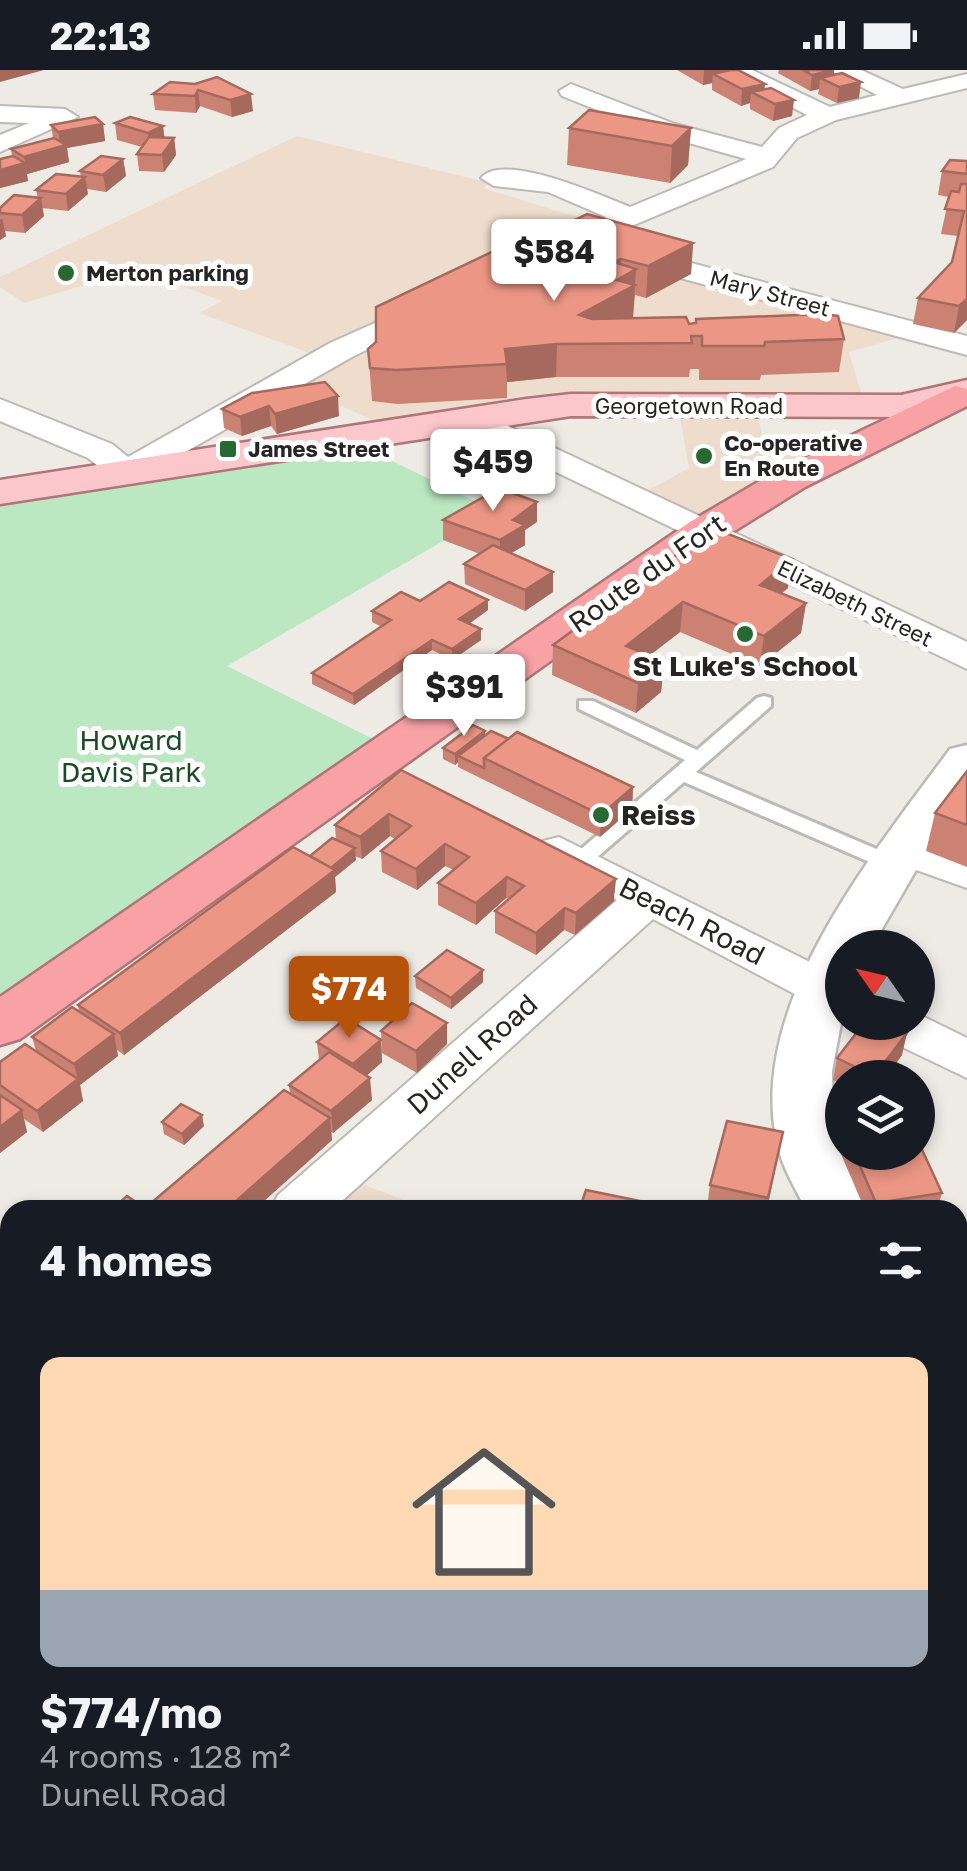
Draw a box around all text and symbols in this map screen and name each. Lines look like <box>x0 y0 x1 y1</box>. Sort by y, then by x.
text: 22:13 <box>50 13 151 58</box>
pin: $584 <box>495 219 613 304</box>
text: $584 <box>513 232 595 270</box>
place label: Merton parking <box>86 259 249 286</box>
marker: Merton parking <box>55 262 77 284</box>
street label: Mary Street <box>707 263 833 322</box>
street label: Georgetown Road <box>595 392 783 419</box>
pin: $459 <box>434 429 552 514</box>
place label: Co-operative En Route <box>724 429 862 481</box>
place label: James Street <box>248 435 390 462</box>
marker: James Street <box>217 438 239 460</box>
text: $459 <box>452 442 534 480</box>
marker: Co-operative En Route <box>693 445 715 467</box>
street label: Route du Fort <box>562 506 732 639</box>
street label: Elizabeth Street <box>773 553 937 652</box>
marker: St Luke's School <box>734 623 756 645</box>
place label: St Luke's School <box>632 649 858 682</box>
pin: $391 <box>405 654 523 739</box>
text: $391 <box>425 667 503 705</box>
park label: Howard Davis Park <box>61 723 201 788</box>
place label: Reiss <box>621 798 696 831</box>
marker: Reiss <box>590 804 612 826</box>
street label: Beach Road <box>614 870 771 971</box>
north arrow <box>825 930 935 1040</box>
map controls <box>825 930 935 1170</box>
pin: $774 <box>290 956 408 1041</box>
text: $774 <box>311 969 387 1007</box>
street label: Dunell Road <box>400 987 543 1121</box>
button: layers <box>825 1060 935 1170</box>
icon: filters <box>873 1233 928 1288</box>
text: 4 homes <box>40 1235 212 1285</box>
icon: home <box>394 1422 574 1602</box>
text: $774/mo <box>40 1687 222 1737</box>
text: 4 rooms · 128 m² <box>40 1737 290 1775</box>
text: Dunell Road <box>40 1775 227 1813</box>

